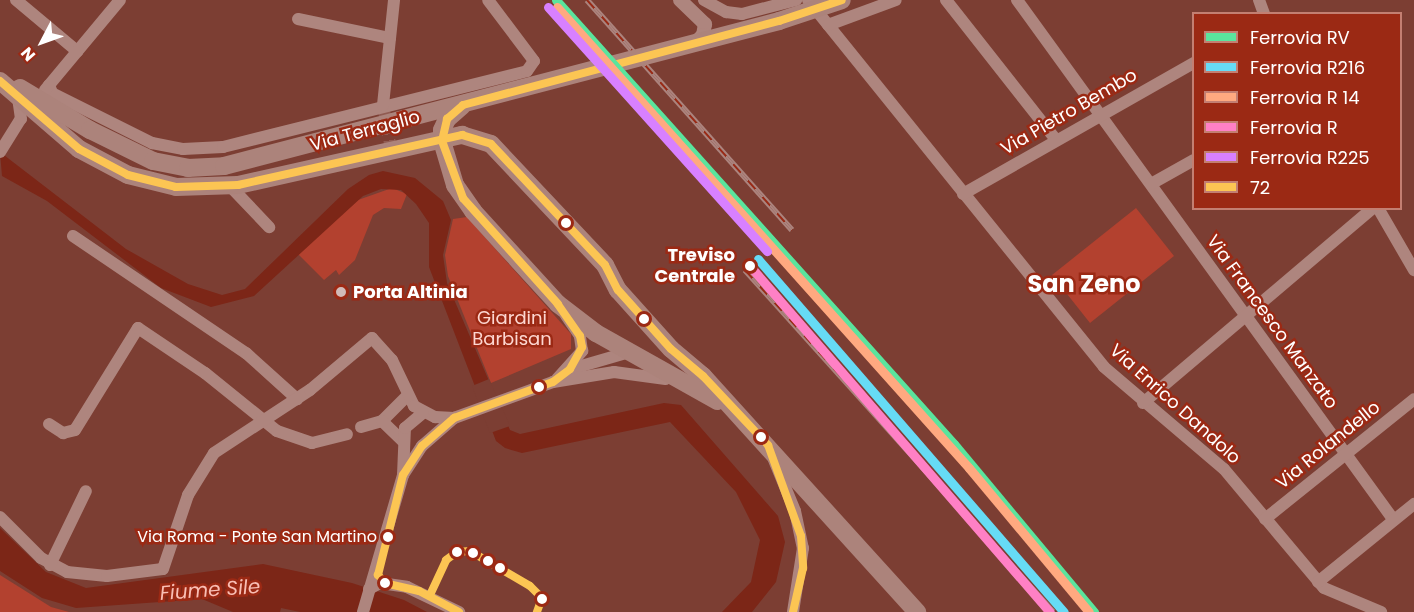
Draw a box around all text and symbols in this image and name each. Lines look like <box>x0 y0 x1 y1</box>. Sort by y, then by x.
north arrow <box>12 12 72 72</box>
legend <box>1192 12 1402 210</box>
text: Ferrovia RV <box>1250 25 1350 50</box>
text: N <box>15 42 41 66</box>
text: Ferrovia R216 <box>1250 55 1365 80</box>
street label: Via Pietro Bembo <box>997 64 1141 160</box>
text: Ferrovia R 14 <box>1250 85 1360 110</box>
street label: Via Terraglio <box>308 106 422 156</box>
text: Ferrovia R <box>1250 115 1338 140</box>
text: Ferrovia R225 <box>1250 145 1370 170</box>
text: 72 <box>1250 175 1270 200</box>
unlabelled marker <box>560 217 572 229</box>
street label: Via Francesco Manzato <box>1202 231 1342 413</box>
place label: Treviso Centrale <box>654 245 735 288</box>
marker: Treviso Centrale <box>740 256 760 276</box>
district label: San Zeno <box>1028 270 1140 298</box>
place label: Porta Altinia <box>353 281 468 303</box>
marker: Porta Altinia <box>334 285 348 299</box>
park label: Giardini Barbisan <box>472 308 552 350</box>
unlabelled marker <box>638 313 650 325</box>
street label: Via Enrico Dandolo <box>1105 340 1245 468</box>
unlabelled marker <box>533 381 545 393</box>
street label: Via Rolandello <box>1272 396 1384 494</box>
unlabelled marker <box>755 431 767 443</box>
place label: Via Roma - Ponte San Martino <box>137 527 377 547</box>
marker: Via Roma - Ponte San Martino <box>382 531 394 543</box>
unlabelled marker <box>451 546 463 558</box>
unlabelled marker <box>467 547 479 559</box>
unlabelled marker <box>482 555 494 567</box>
unlabelled marker <box>494 562 506 574</box>
water label: Fiume Sile <box>159 575 261 605</box>
unlabelled marker <box>379 577 391 589</box>
unlabelled marker <box>536 593 548 605</box>

